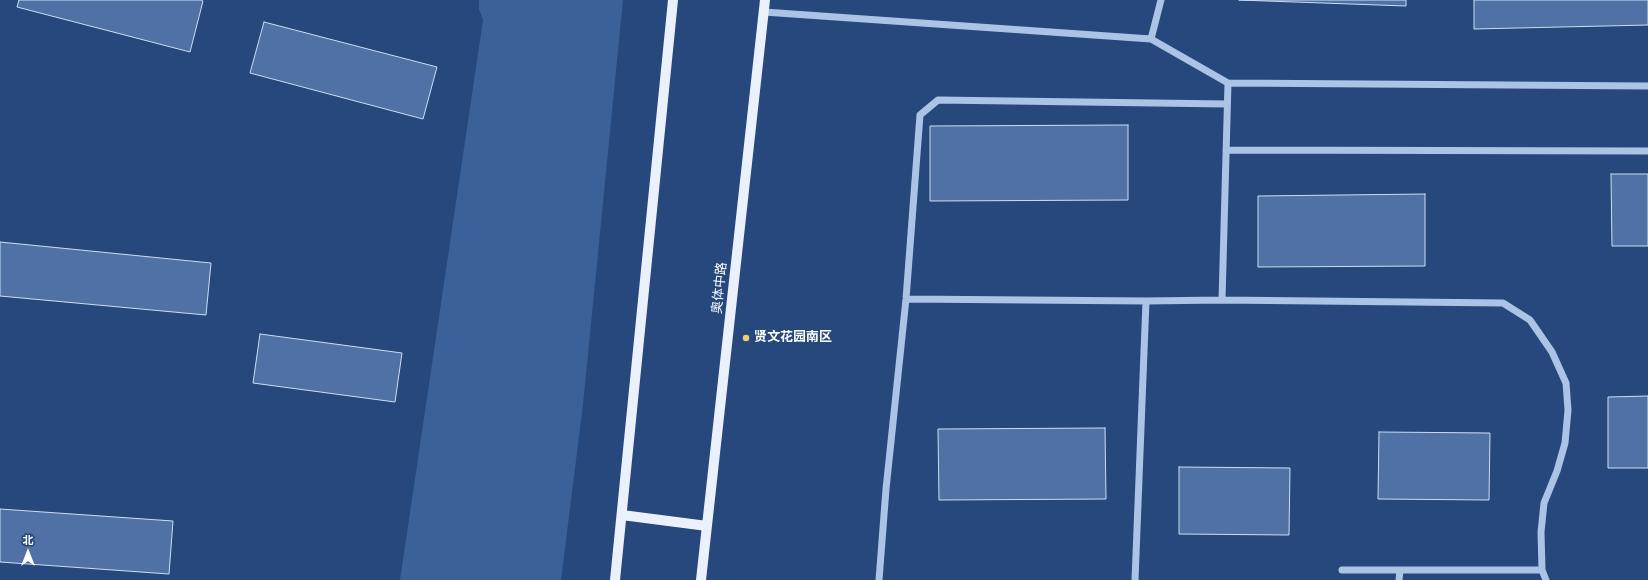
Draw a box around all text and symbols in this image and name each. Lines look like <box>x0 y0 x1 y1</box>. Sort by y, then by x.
street label: 奥体中路 <box>710 261 730 315</box>
place label: 贤文花园南区 <box>754 330 832 346</box>
marker: 贤文花园南区 <box>741 333 751 343</box>
north arrow <box>8 532 48 572</box>
text: 北 <box>23 533 34 547</box>

